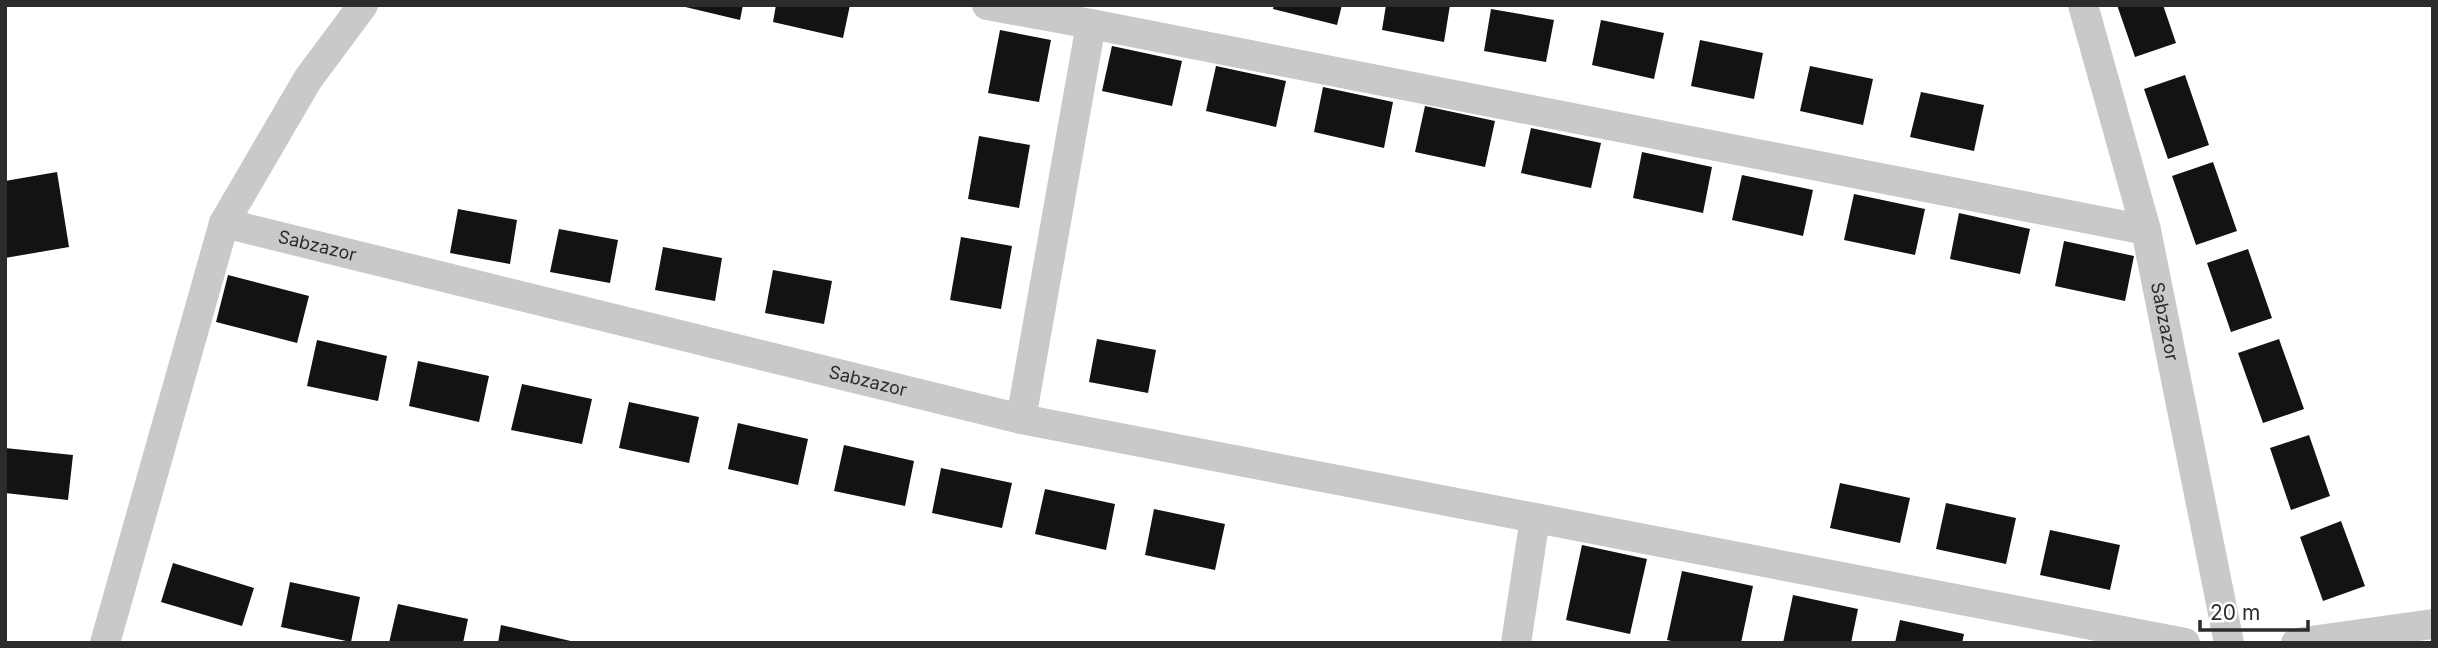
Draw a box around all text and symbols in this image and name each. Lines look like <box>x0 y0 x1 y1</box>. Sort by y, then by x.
street label: Sabzazor <box>276 226 359 265</box>
street label: Sabzazor <box>2147 280 2183 363</box>
street label: Sabzazor <box>827 361 909 401</box>
scale bar <box>2200 588 2308 632</box>
text: 20 m <box>2210 600 2260 625</box>

